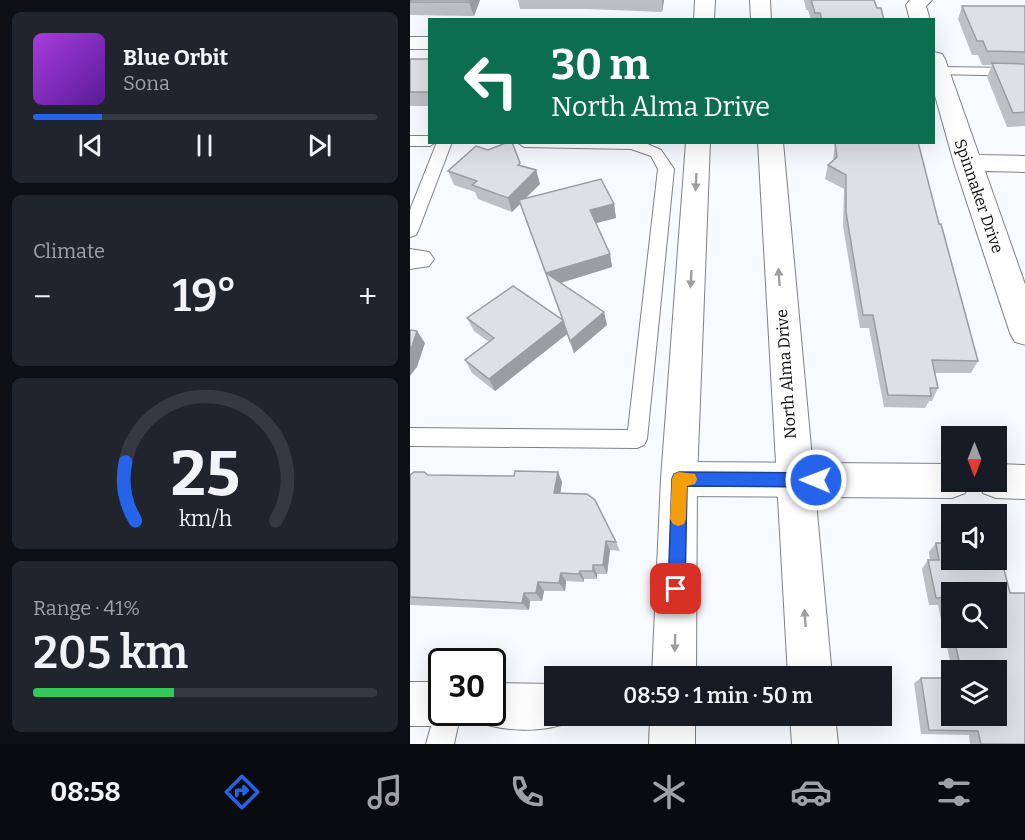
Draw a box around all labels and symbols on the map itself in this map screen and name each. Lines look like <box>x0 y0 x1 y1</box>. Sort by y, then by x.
street label: Spinnaker Drive <box>951 136 1007 256</box>
one-way arrow <box>692 172 701 191</box>
one-way arrow <box>775 268 784 287</box>
one-way arrow <box>686 270 695 289</box>
street label: North Alma Drive <box>772 309 800 439</box>
north arrow <box>941 426 1007 492</box>
position arrow <box>784 448 848 512</box>
pin <box>650 563 701 614</box>
one-way arrow <box>800 609 810 628</box>
one-way arrow <box>670 633 680 652</box>
speed limit sign: 30 <box>428 648 506 726</box>

